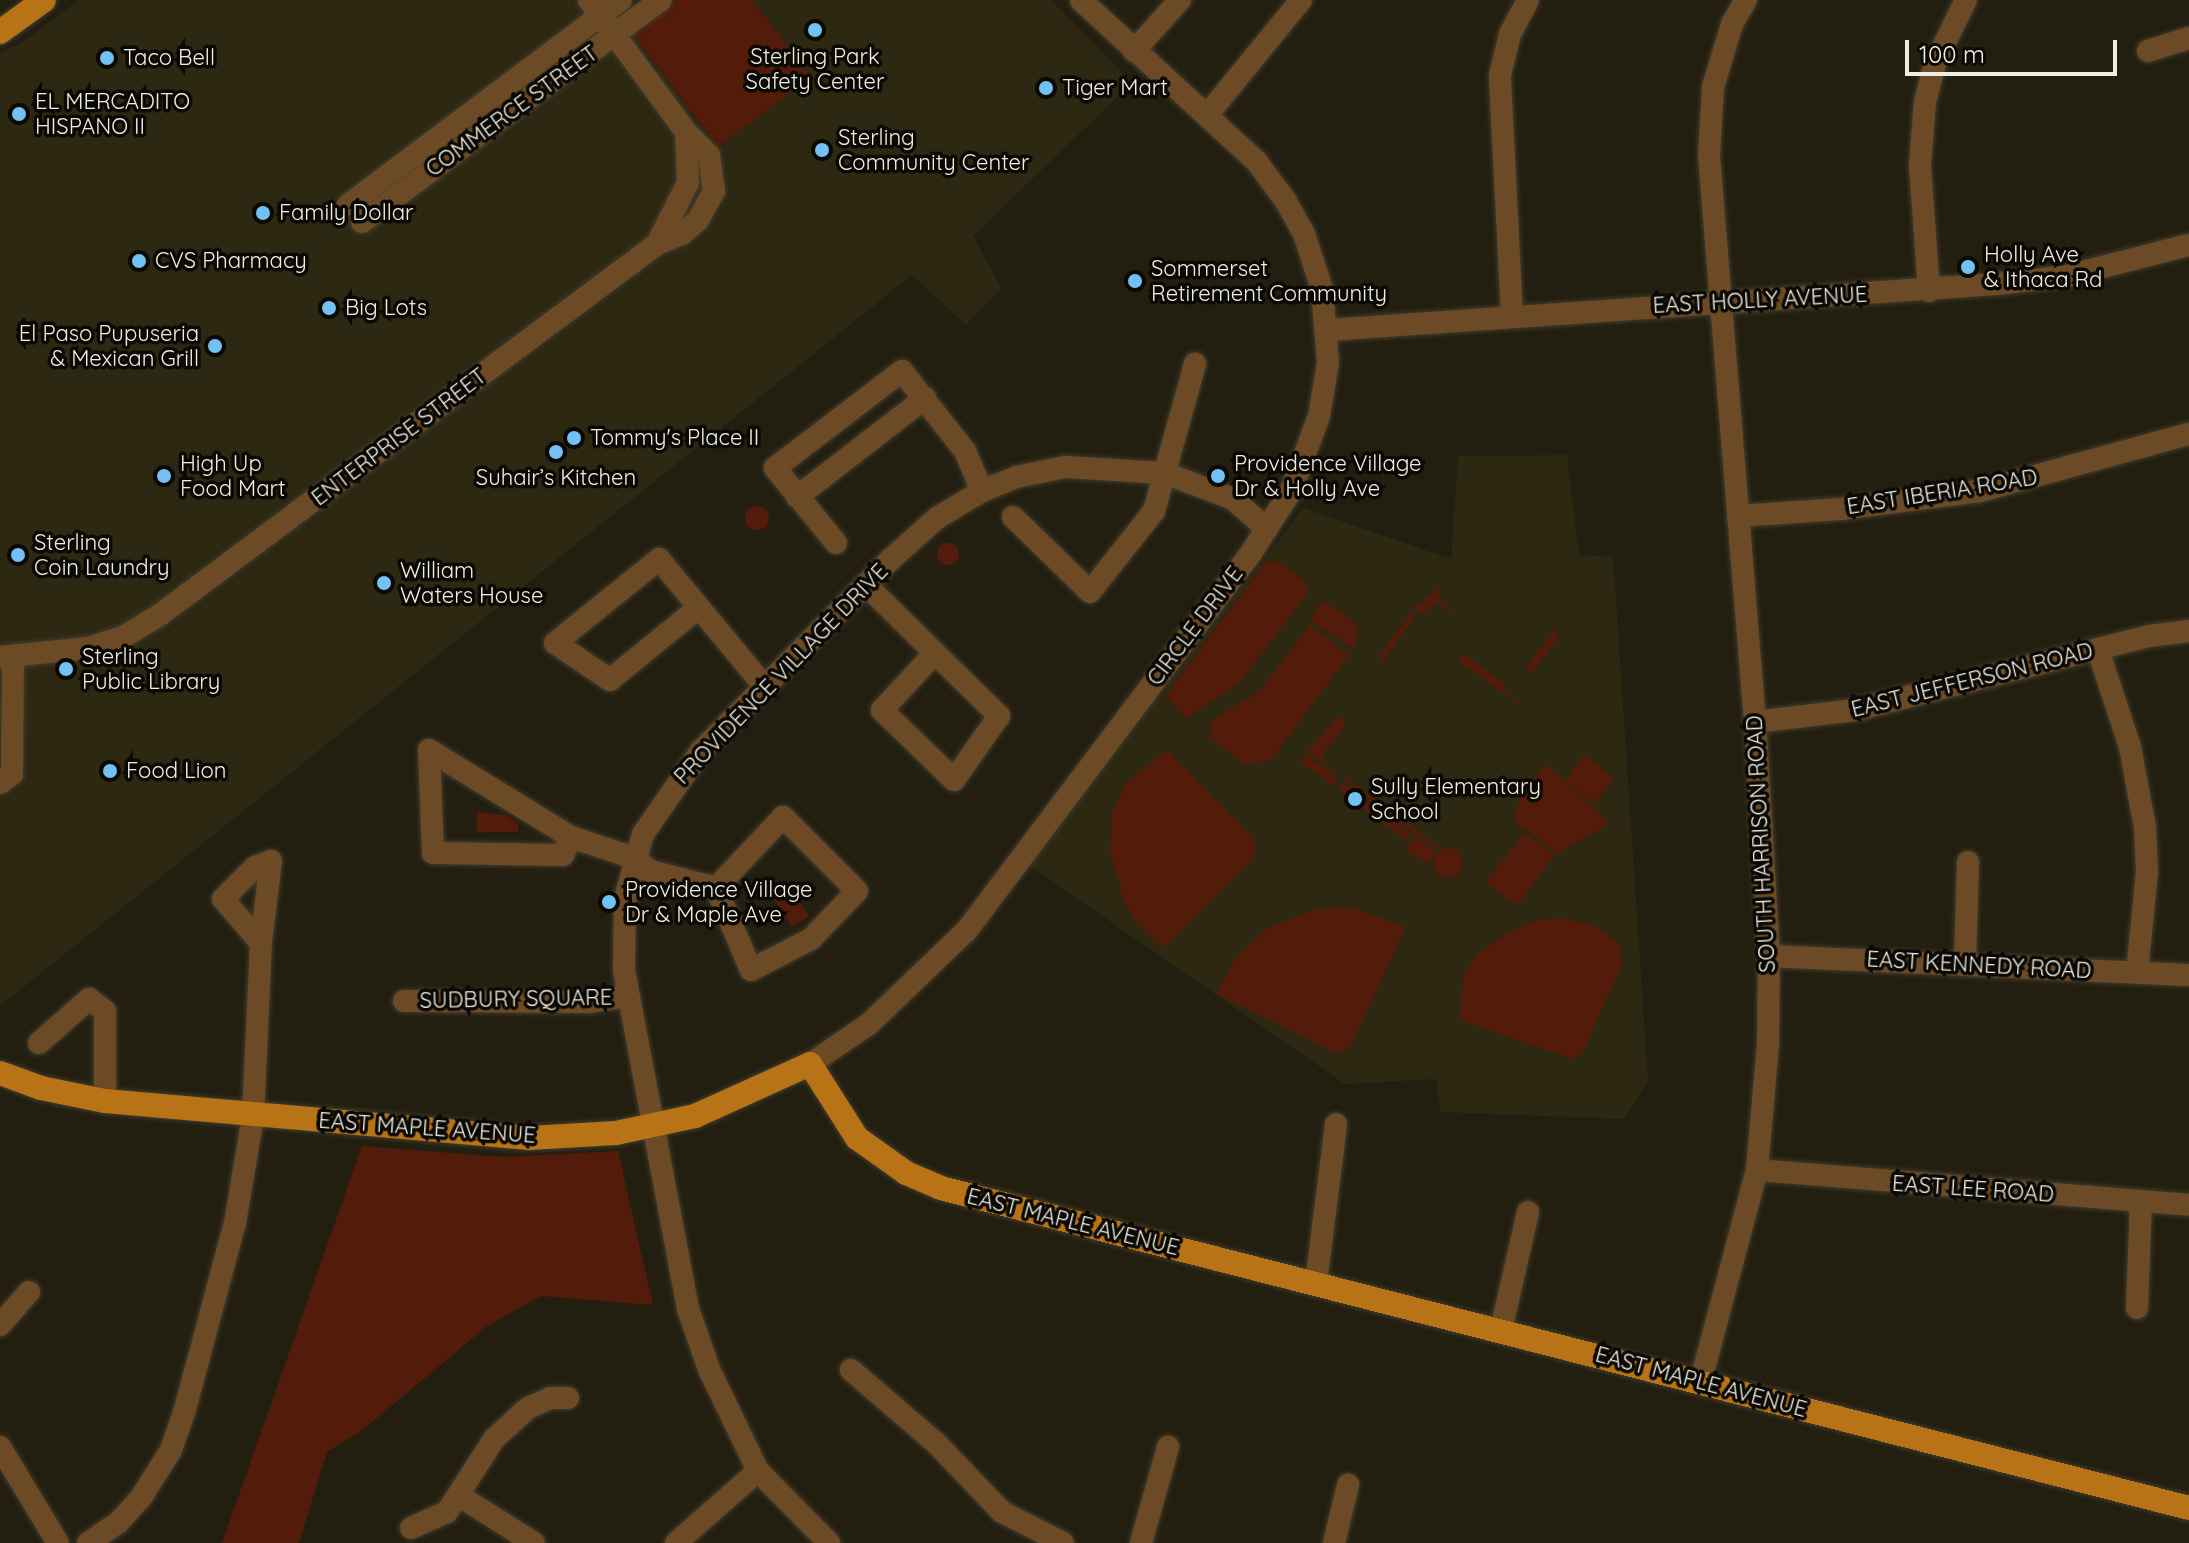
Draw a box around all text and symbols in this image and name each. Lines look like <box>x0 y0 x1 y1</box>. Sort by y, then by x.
marker: Sterling Park Safety Center <box>806 21 824 39</box>
scale bar <box>1909 24 2121 74</box>
text: 100 m <box>1919 39 1985 69</box>
street label: COMMERCE STREET <box>421 40 603 182</box>
place label: Sterling Park Safety Center <box>746 43 884 94</box>
place label: Taco Bell <box>123 45 215 71</box>
marker: Taco Bell <box>98 49 116 67</box>
place label: Tiger Mart <box>1062 75 1168 101</box>
marker: Tiger Mart <box>1037 79 1055 97</box>
place label: EL MERCADITO HISPANO II <box>35 88 190 140</box>
marker: EL MERCADITO HISPANO II <box>10 105 28 123</box>
place label: Sterling Community Center <box>838 124 1029 176</box>
marker: Sterling Community Center <box>813 141 831 159</box>
place label: Family Dollar <box>279 200 414 226</box>
marker: Family Dollar <box>254 204 272 222</box>
place label: Holly Ave & Ithaca Rd <box>1984 241 2102 292</box>
place label: CVS Pharmacy <box>155 248 307 274</box>
marker: CVS Pharmacy <box>130 252 148 270</box>
place label: Sommerset Retirement Community <box>1151 255 1387 306</box>
marker: Holly Ave & Ithaca Rd <box>1959 258 1977 276</box>
marker: Sommerset Retirement Community <box>1126 272 1144 290</box>
street label: EAST HOLLY AVENUE <box>1652 281 1868 319</box>
place label: Big Lots <box>345 295 427 321</box>
marker: Big Lots <box>320 299 338 317</box>
place label: El Paso Pupuseria & Mexican Grill <box>19 320 199 372</box>
marker: El Paso Pupuseria & Mexican Grill <box>206 337 224 355</box>
street label: ENTERPRISE STREET <box>306 363 492 511</box>
place label: Tommy's Place II <box>590 425 759 451</box>
marker: Tommy's Place II <box>565 429 583 447</box>
marker: Suhair’s Kitchen <box>547 443 565 461</box>
place label: High Up Food Mart <box>180 450 285 502</box>
place label: Providence Village Dr & Holly Ave <box>1234 450 1421 502</box>
street label: EAST IBERIA ROAD <box>1845 464 2039 520</box>
place label: Suhair’s Kitchen <box>476 465 636 491</box>
marker: High Up Food Mart <box>155 467 173 485</box>
marker: Providence Village Dr & Holly Ave <box>1209 467 1227 485</box>
place label: Sterling Coin Laundry <box>34 529 169 580</box>
marker: Sterling Coin Laundry <box>9 546 27 564</box>
place label: William Waters House <box>400 557 543 608</box>
street label: PROVIDENCE VILLAGE DRIVE <box>669 558 893 790</box>
street label: CIRCLE DRIVE <box>1142 561 1248 691</box>
marker: William Waters House <box>375 574 393 592</box>
street label: EAST JEFFERSON ROAD <box>1848 637 2096 723</box>
place label: Sterling Public Library <box>82 643 220 694</box>
marker: Sterling Public Library <box>57 660 75 678</box>
street label: SOUTH HARRISON ROAD <box>1741 715 1781 973</box>
place label: Food Lion <box>126 758 226 784</box>
marker: Food Lion <box>101 762 119 780</box>
place label: Sully Elementary School <box>1371 773 1541 824</box>
marker: Sully Elementary School <box>1346 790 1364 808</box>
place label: Providence Village Dr & Maple Ave <box>625 876 812 928</box>
marker: Providence Village Dr & Maple Ave <box>600 893 618 911</box>
street label: EAST KENNEDY ROAD <box>1866 946 2092 984</box>
street label: SUDBURY SQUARE <box>419 984 613 1014</box>
street label: EAST MAPLE AVENUE <box>318 1107 536 1149</box>
street label: EAST LEE ROAD <box>1891 1170 2055 1208</box>
street label: EAST MAPLE AVENUE <box>964 1183 1182 1261</box>
street label: EAST MAPLE AVENUE <box>1592 1341 1810 1423</box>

